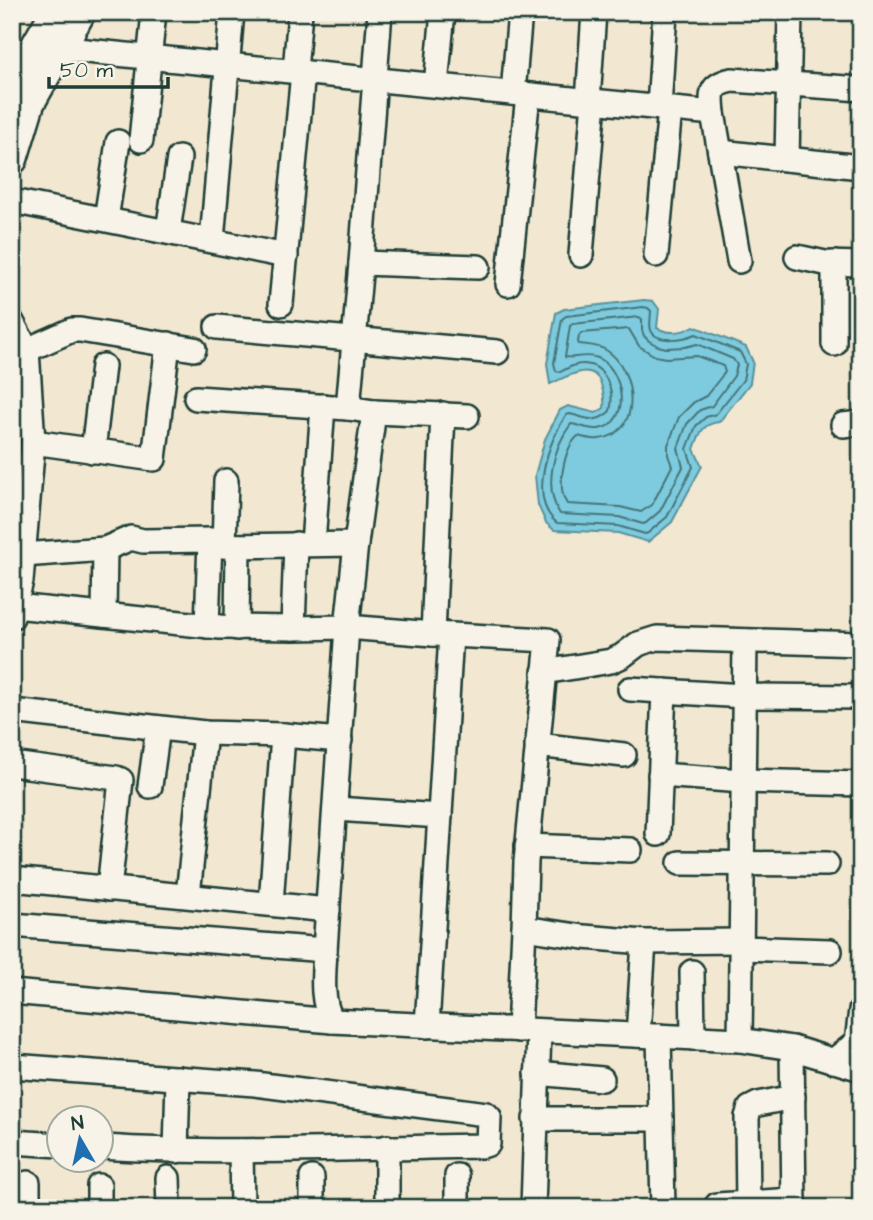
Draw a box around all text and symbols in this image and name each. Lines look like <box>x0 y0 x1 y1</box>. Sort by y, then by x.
scale bar <box>49 46 168 90</box>
text: 50 m <box>60 56 114 85</box>
north arrow <box>46 1104 116 1174</box>
text: N <box>70 1109 86 1138</box>

